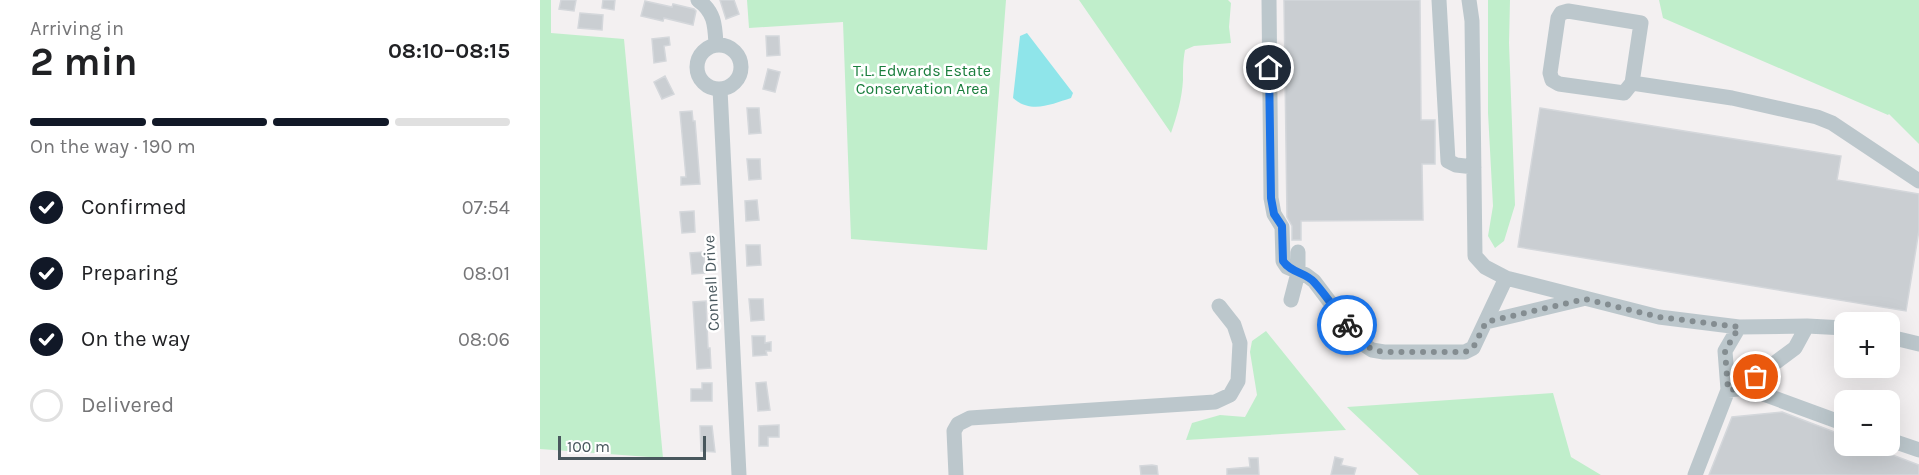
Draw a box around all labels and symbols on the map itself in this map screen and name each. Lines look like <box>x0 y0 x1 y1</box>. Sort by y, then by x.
pin <box>1243 42 1294 93</box>
park label: T.L. Edwards Estate Conservation Area <box>853 61 991 98</box>
street label: Connell Drive <box>699 234 723 332</box>
courier <box>1317 295 1377 355</box>
pin <box>1730 351 1781 402</box>
scale bar <box>558 433 706 460</box>

